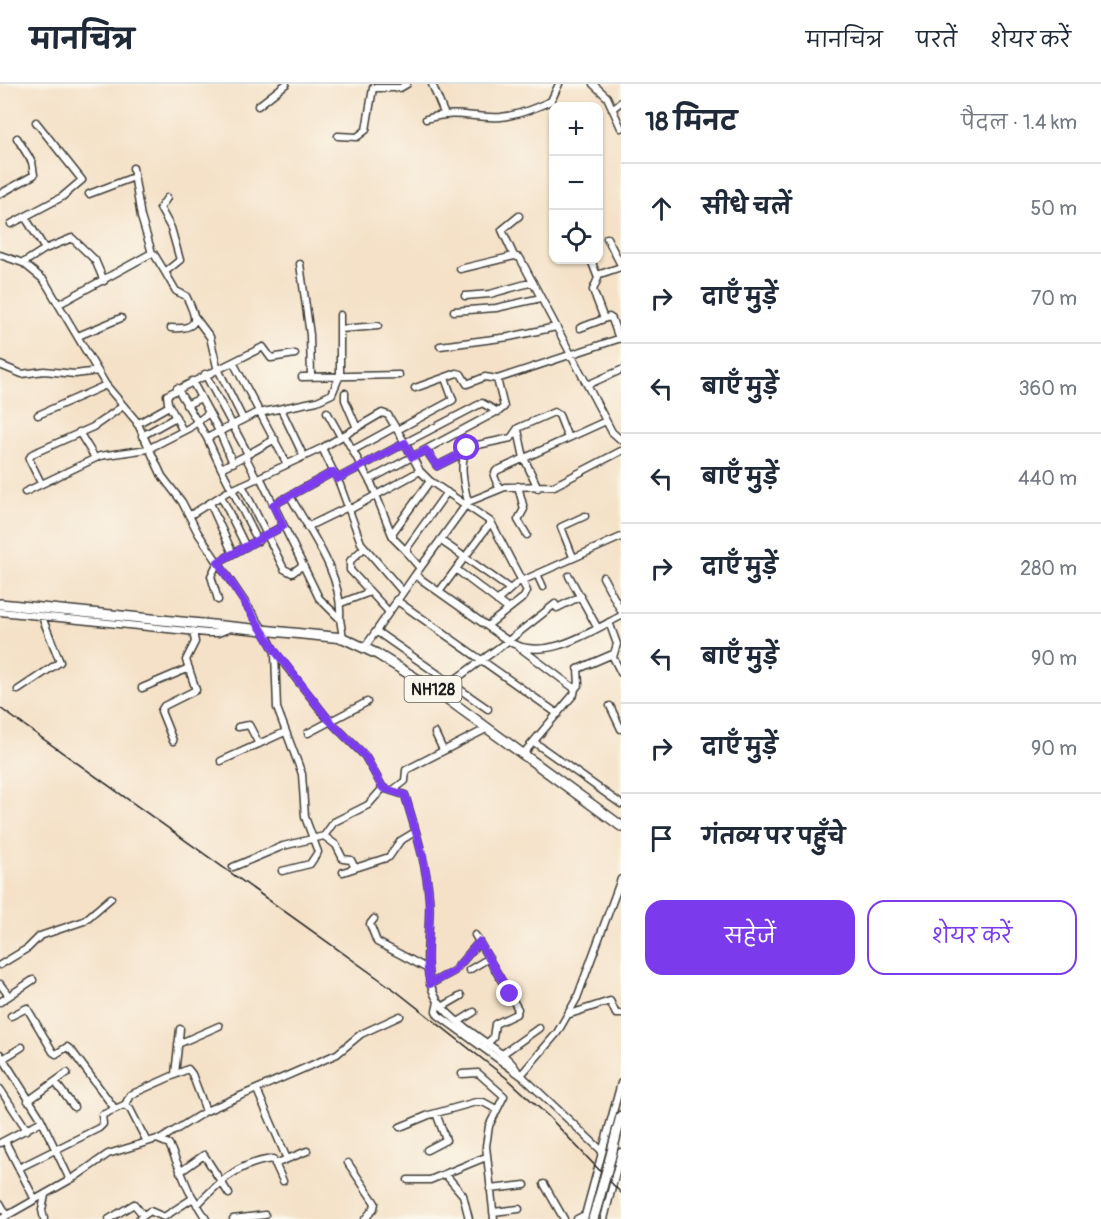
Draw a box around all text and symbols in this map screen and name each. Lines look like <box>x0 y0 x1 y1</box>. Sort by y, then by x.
text: मानचित्र <box>30 23 134 58</box>
text: मानचित्र <box>806 27 883 54</box>
text: परतें <box>916 27 957 54</box>
text: शेयर करें <box>990 27 1071 54</box>
map controls <box>549 102 603 264</box>
button: + <box>549 102 603 156</box>
text: 18 मिनट <box>645 106 737 138</box>
text: पैदल · 1.4 km <box>961 110 1077 135</box>
button: − <box>549 156 603 210</box>
icon: ahead <box>645 192 678 225</box>
text: सीधे चलें <box>702 193 791 221</box>
text: 50 m <box>1030 196 1077 221</box>
button: locate <box>549 210 603 264</box>
icon: right <box>645 282 678 315</box>
text: दाएँ मुड़ें <box>702 283 778 311</box>
text: 70 m <box>1031 286 1077 311</box>
icon: left <box>645 372 678 405</box>
text: बाएँ मुड़ें <box>702 373 778 401</box>
text: 360 m <box>1018 376 1077 401</box>
route start <box>453 434 479 460</box>
icon: left <box>645 462 678 495</box>
text: बाएँ मुड़ें <box>702 463 778 491</box>
text: 440 m <box>1018 466 1077 491</box>
icon: right <box>645 552 678 585</box>
text: दाएँ मुड़ें <box>702 553 778 581</box>
text: 280 m <box>1020 556 1077 581</box>
icon: left <box>645 642 678 675</box>
text: बाएँ मुड़ें <box>702 643 778 671</box>
text: 90 m <box>1031 646 1077 671</box>
road number: NH128 <box>404 676 462 702</box>
icon: right <box>645 732 678 765</box>
text: दाएँ मुड़ें <box>702 733 778 761</box>
text: 90 m <box>1031 736 1077 761</box>
icon: arrive <box>645 822 678 855</box>
text: गंतव्य पर पहुँचे <box>702 823 845 851</box>
button: सहेजें <box>645 900 855 975</box>
button: शेयर करें <box>867 900 1077 975</box>
route end <box>496 980 522 1006</box>

